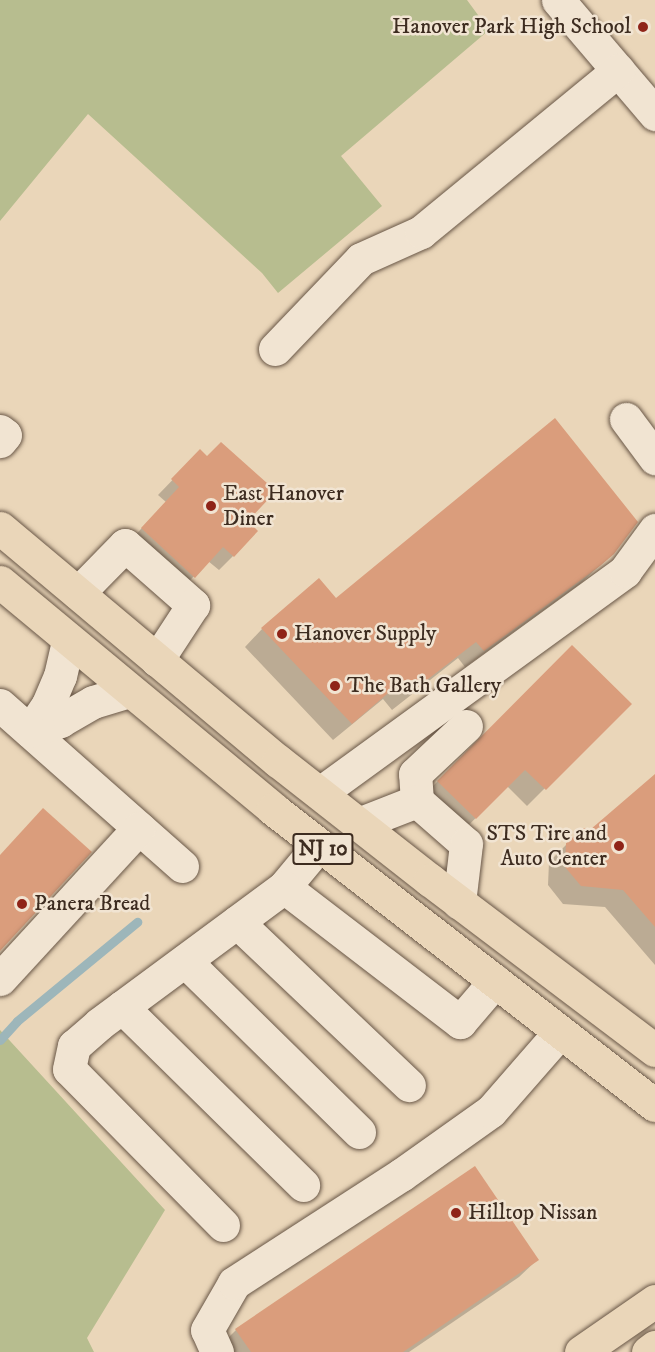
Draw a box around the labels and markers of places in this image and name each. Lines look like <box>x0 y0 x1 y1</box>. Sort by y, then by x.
place label: Hanover Park High School <box>392 14 631 40</box>
marker: Hanover Park High School <box>636 20 650 34</box>
place label: East Hanover Diner <box>223 480 344 532</box>
marker: East Hanover Diner <box>204 499 218 513</box>
place label: Hanover Supply <box>294 621 436 647</box>
marker: Hanover Supply <box>275 627 289 641</box>
place label: The Bath Gallery <box>347 673 501 699</box>
marker: The Bath Gallery <box>328 679 342 693</box>
place label: STS Tire and Auto Center <box>487 820 607 872</box>
marker: STS Tire and Auto Center <box>612 839 626 853</box>
place label: Panera Bread <box>34 891 150 917</box>
marker: Panera Bread <box>15 897 29 911</box>
place label: Hilltop Nissan <box>468 1200 597 1226</box>
marker: Hilltop Nissan <box>449 1206 463 1220</box>

